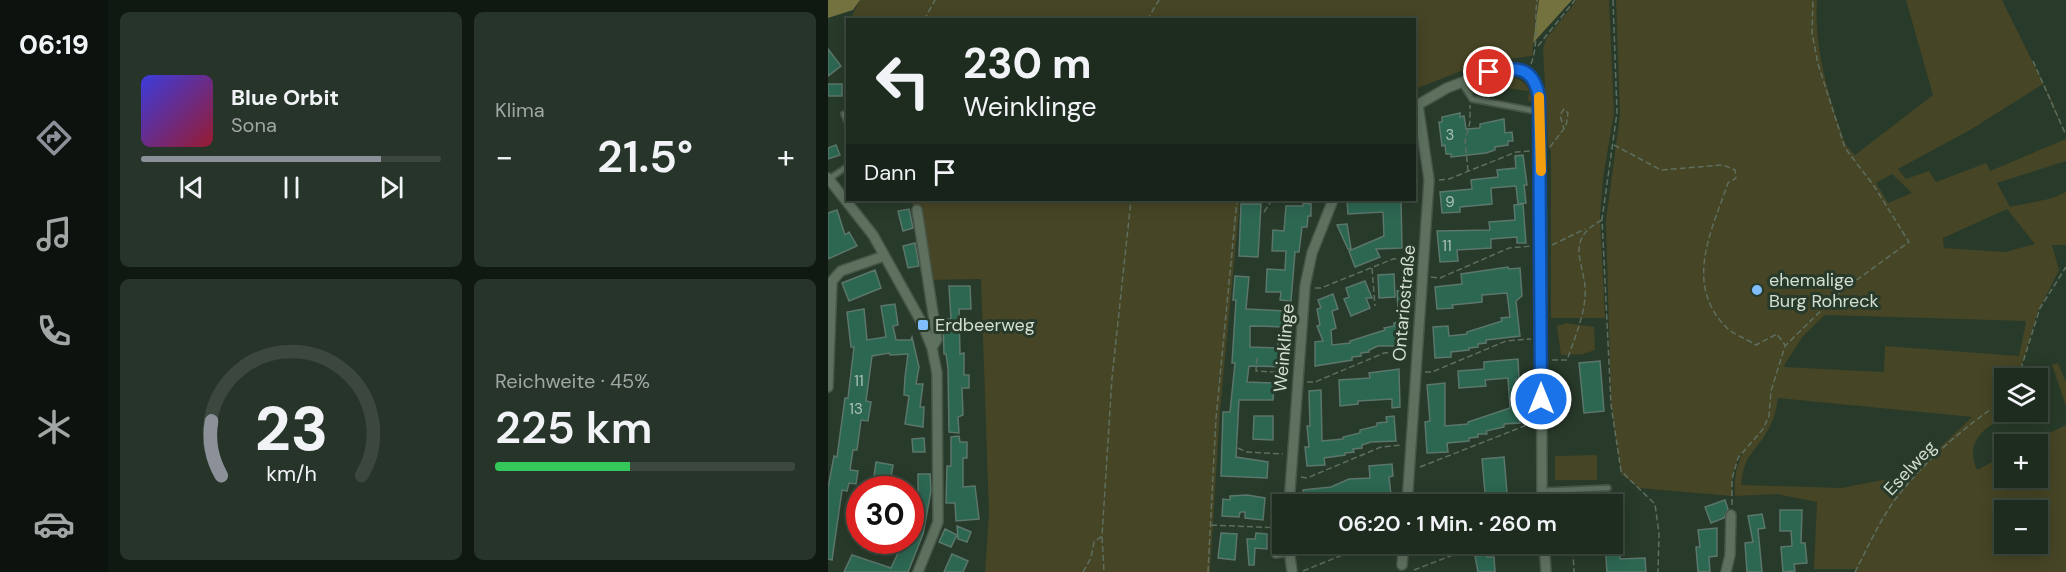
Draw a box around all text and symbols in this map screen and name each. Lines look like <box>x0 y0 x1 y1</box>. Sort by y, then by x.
text: 06:19 <box>19 27 89 62</box>
text: 230 m <box>963 36 1092 91</box>
icon: left <box>864 42 942 120</box>
pin <box>1463 46 1514 97</box>
icon: arrive <box>1472 55 1505 88</box>
text: Blue Orbit <box>231 83 339 112</box>
text: Weinklinge <box>963 89 1097 124</box>
text: Klima <box>495 97 545 123</box>
text: Sona <box>231 112 277 138</box>
icon: directions <box>33 117 75 159</box>
house number: 3 <box>1446 125 1454 145</box>
text: 21.5° <box>597 127 693 186</box>
text: − <box>495 135 513 178</box>
text: + <box>777 135 795 178</box>
icon: arrive <box>928 156 961 189</box>
text: Dann <box>864 158 916 187</box>
icon: previous <box>175 171 208 204</box>
icon: pause <box>275 171 308 204</box>
icon: next <box>375 171 408 204</box>
house number: 9 <box>1445 192 1455 212</box>
icon: music <box>33 213 75 255</box>
house number: 11 <box>1442 236 1452 256</box>
street label: Ontariostraße <box>1387 244 1421 362</box>
place label: ehemalige Burg Rohreck <box>1769 268 1879 313</box>
marker: ehemalige Burg Rohreck <box>1750 283 1764 297</box>
street label: Weinklinge <box>1268 303 1300 393</box>
icon: phone <box>33 310 75 352</box>
place label: Erdbeerweg <box>935 313 1035 337</box>
marker: Erdbeerweg <box>916 318 930 332</box>
position arrow <box>1509 367 1573 431</box>
text: Reichweite · 45% <box>495 368 650 394</box>
map controls <box>1994 368 2048 554</box>
button: layers <box>1994 368 2048 422</box>
house number: 11 <box>854 371 864 391</box>
text: 23 <box>254 388 328 469</box>
text: 225 km <box>495 398 652 457</box>
house number: 13 <box>849 399 863 419</box>
icon: climate <box>33 406 75 448</box>
button: + <box>1994 434 2048 488</box>
street label: Eselweg <box>1878 435 1942 501</box>
text: km/h <box>266 461 316 489</box>
speed limit sign: 30 <box>846 476 924 554</box>
button: − <box>1994 500 2048 554</box>
icon: car <box>33 503 75 545</box>
text: 06:20 · 1 Min. · 260 m <box>1338 509 1557 538</box>

